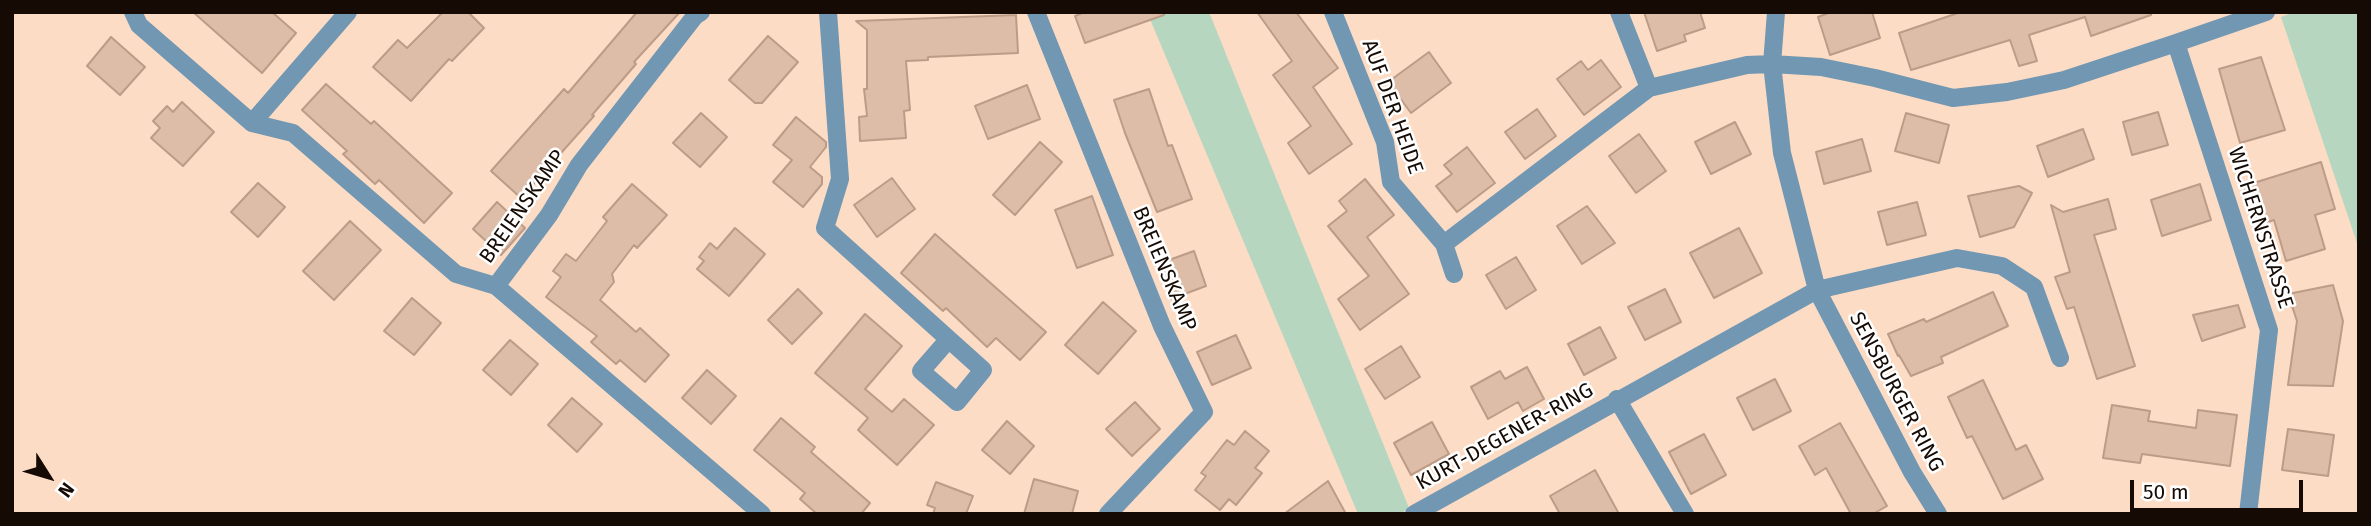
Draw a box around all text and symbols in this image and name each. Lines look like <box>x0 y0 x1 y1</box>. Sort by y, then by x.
street label: AUF DER HEIDE <box>1356 36 1428 178</box>
street label: WICHERNSTRASSE <box>2222 144 2298 312</box>
street label: BREIENSKAMP <box>475 145 571 269</box>
street label: BREIENSKAMP <box>1126 203 1202 335</box>
street label: SENSBURGER RING <box>1843 308 1949 476</box>
street label: KURT-DEGENER-RING <box>1412 378 1598 496</box>
north arrow <box>14 442 84 512</box>
scale bar <box>2133 466 2306 510</box>
text: N <box>53 478 79 502</box>
text: 50 m <box>2143 479 2189 505</box>

